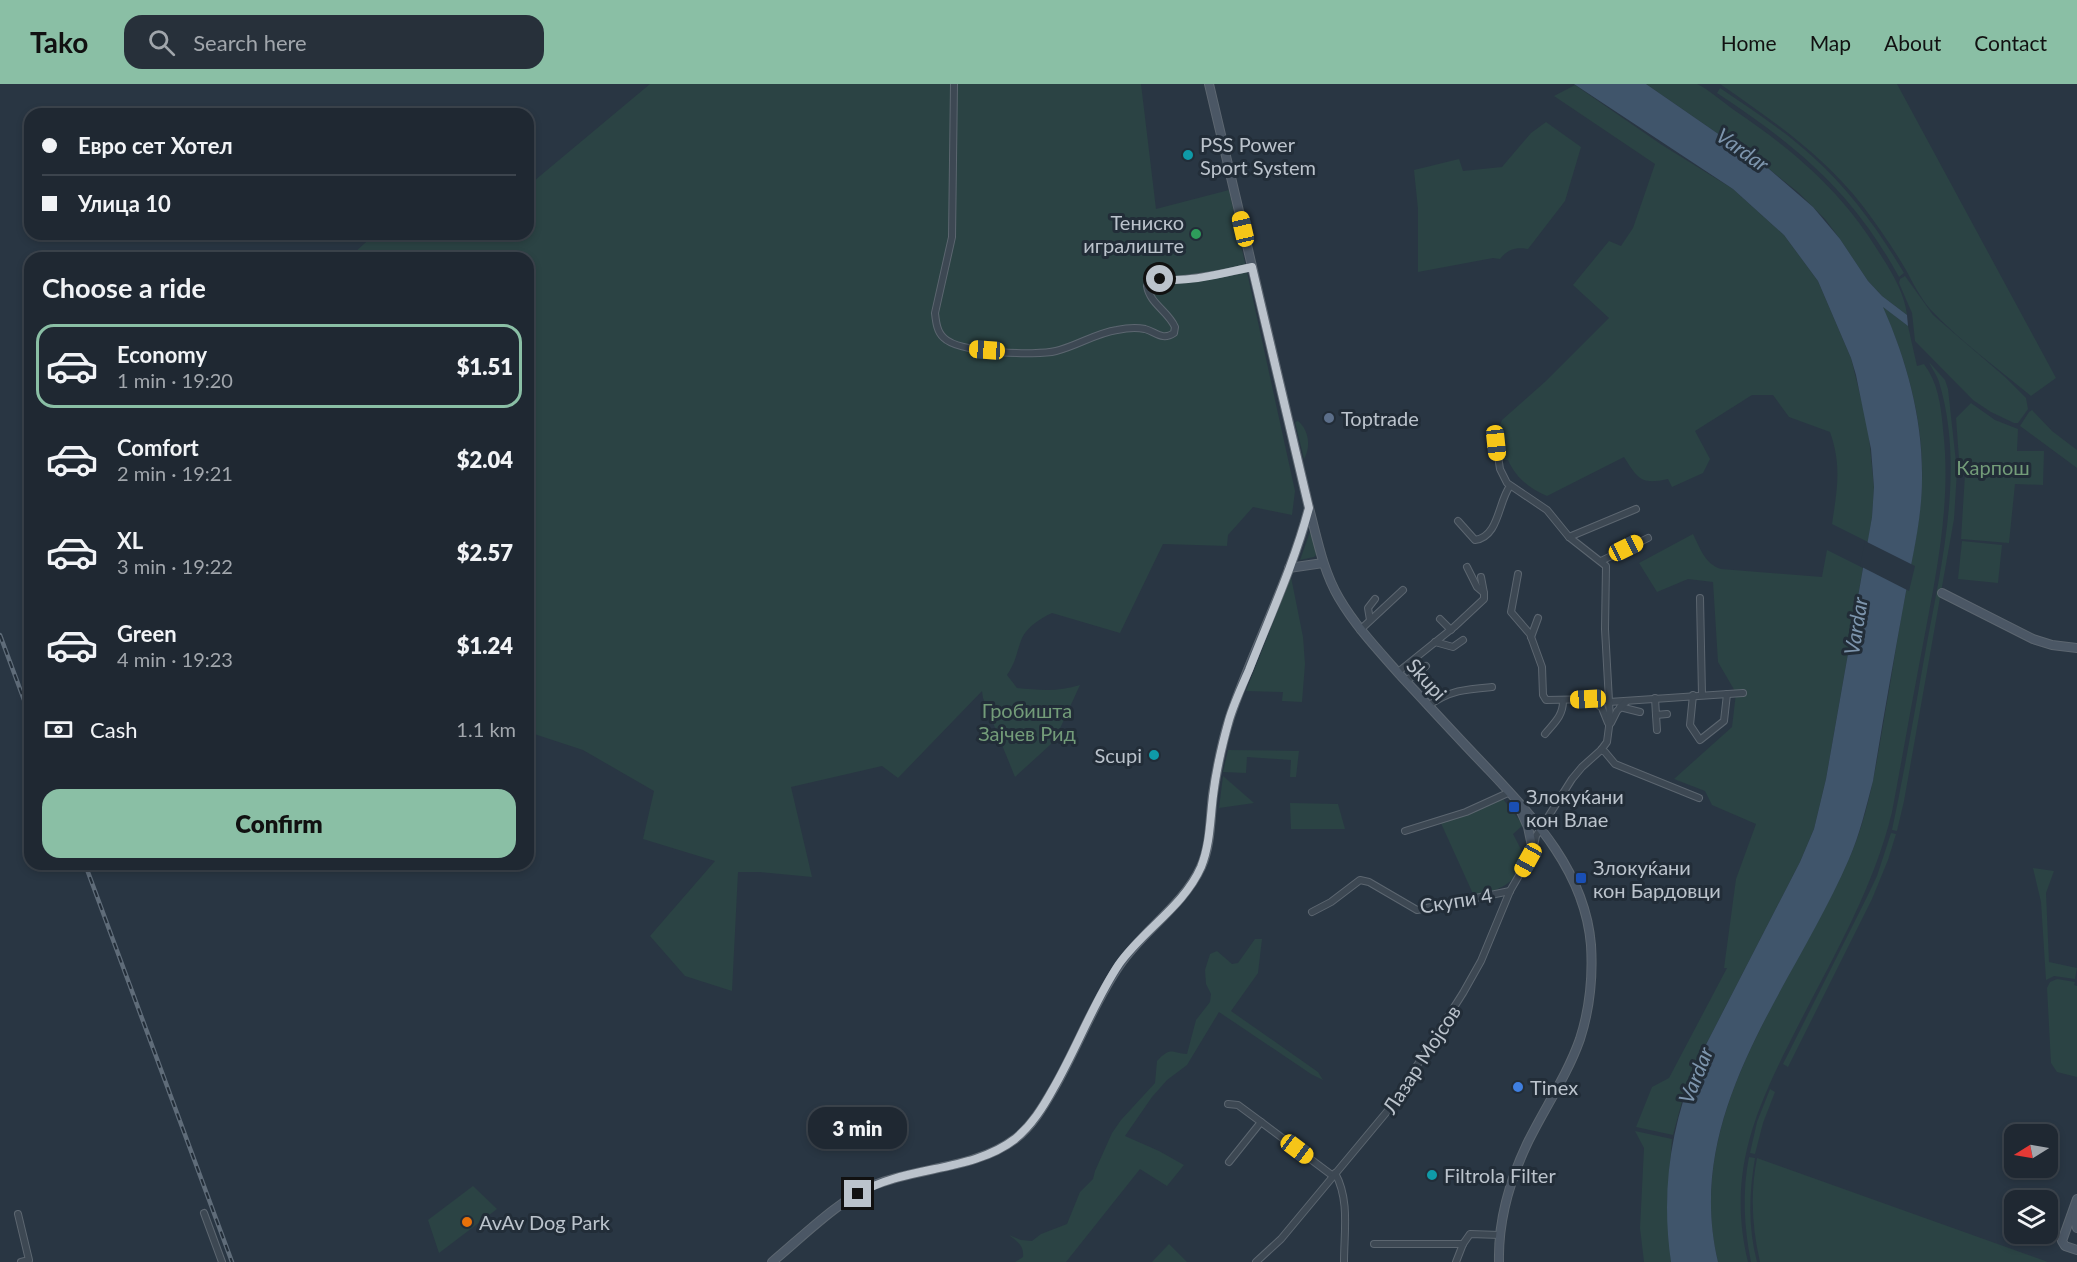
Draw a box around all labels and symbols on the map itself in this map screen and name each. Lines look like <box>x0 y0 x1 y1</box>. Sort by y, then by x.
water label: Vardar <box>1712 122 1775 176</box>
place label: PSS Power Sport System <box>1200 132 1316 179</box>
marker: PSS Power Sport System <box>1181 148 1195 162</box>
car <box>1230 209 1256 249</box>
place label: Тениско игралиште <box>1083 210 1184 257</box>
marker: Тениско игралиште <box>1189 227 1203 241</box>
route start <box>1146 265 1173 292</box>
car <box>968 340 1006 360</box>
place label: Toptrade <box>1341 406 1419 430</box>
marker: Toptrade <box>1322 411 1336 425</box>
car <box>1485 424 1507 462</box>
park label: Карпош <box>1956 455 2030 479</box>
car <box>1606 532 1646 564</box>
water label: Vardar <box>1838 594 1872 657</box>
street label: Skupi <box>1402 653 1452 705</box>
car <box>1570 689 1606 709</box>
park label: Гробишта Зајчев Рид <box>978 698 1076 745</box>
place label: Scupi <box>1095 743 1142 767</box>
marker: Scupi <box>1147 748 1161 762</box>
place label: Злокуќани кон Влае <box>1526 784 1624 831</box>
marker: Злокуќани кон Влае <box>1507 800 1521 814</box>
car <box>1511 840 1545 880</box>
place label: Злокуќани кон Бардовци <box>1593 855 1721 902</box>
marker: Злокуќани кон Бардовци <box>1574 871 1588 885</box>
street label: Cкупи 4 <box>1418 882 1495 918</box>
street label: Лазар Мојсов <box>1377 1000 1465 1119</box>
water label: Vardar <box>1672 1043 1718 1107</box>
place label: Tinex <box>1530 1075 1578 1099</box>
marker: Tinex <box>1511 1080 1525 1094</box>
callout: 3 min <box>808 1107 908 1149</box>
north arrow <box>2004 1124 2058 1178</box>
car <box>1277 1131 1317 1167</box>
place label: Filtrola Filter <box>1444 1163 1556 1187</box>
marker: Filtrola Filter <box>1425 1168 1439 1182</box>
route end <box>844 1180 871 1207</box>
place label: AvAv Dog Park <box>479 1210 611 1234</box>
marker: AvAv Dog Park <box>460 1215 474 1229</box>

